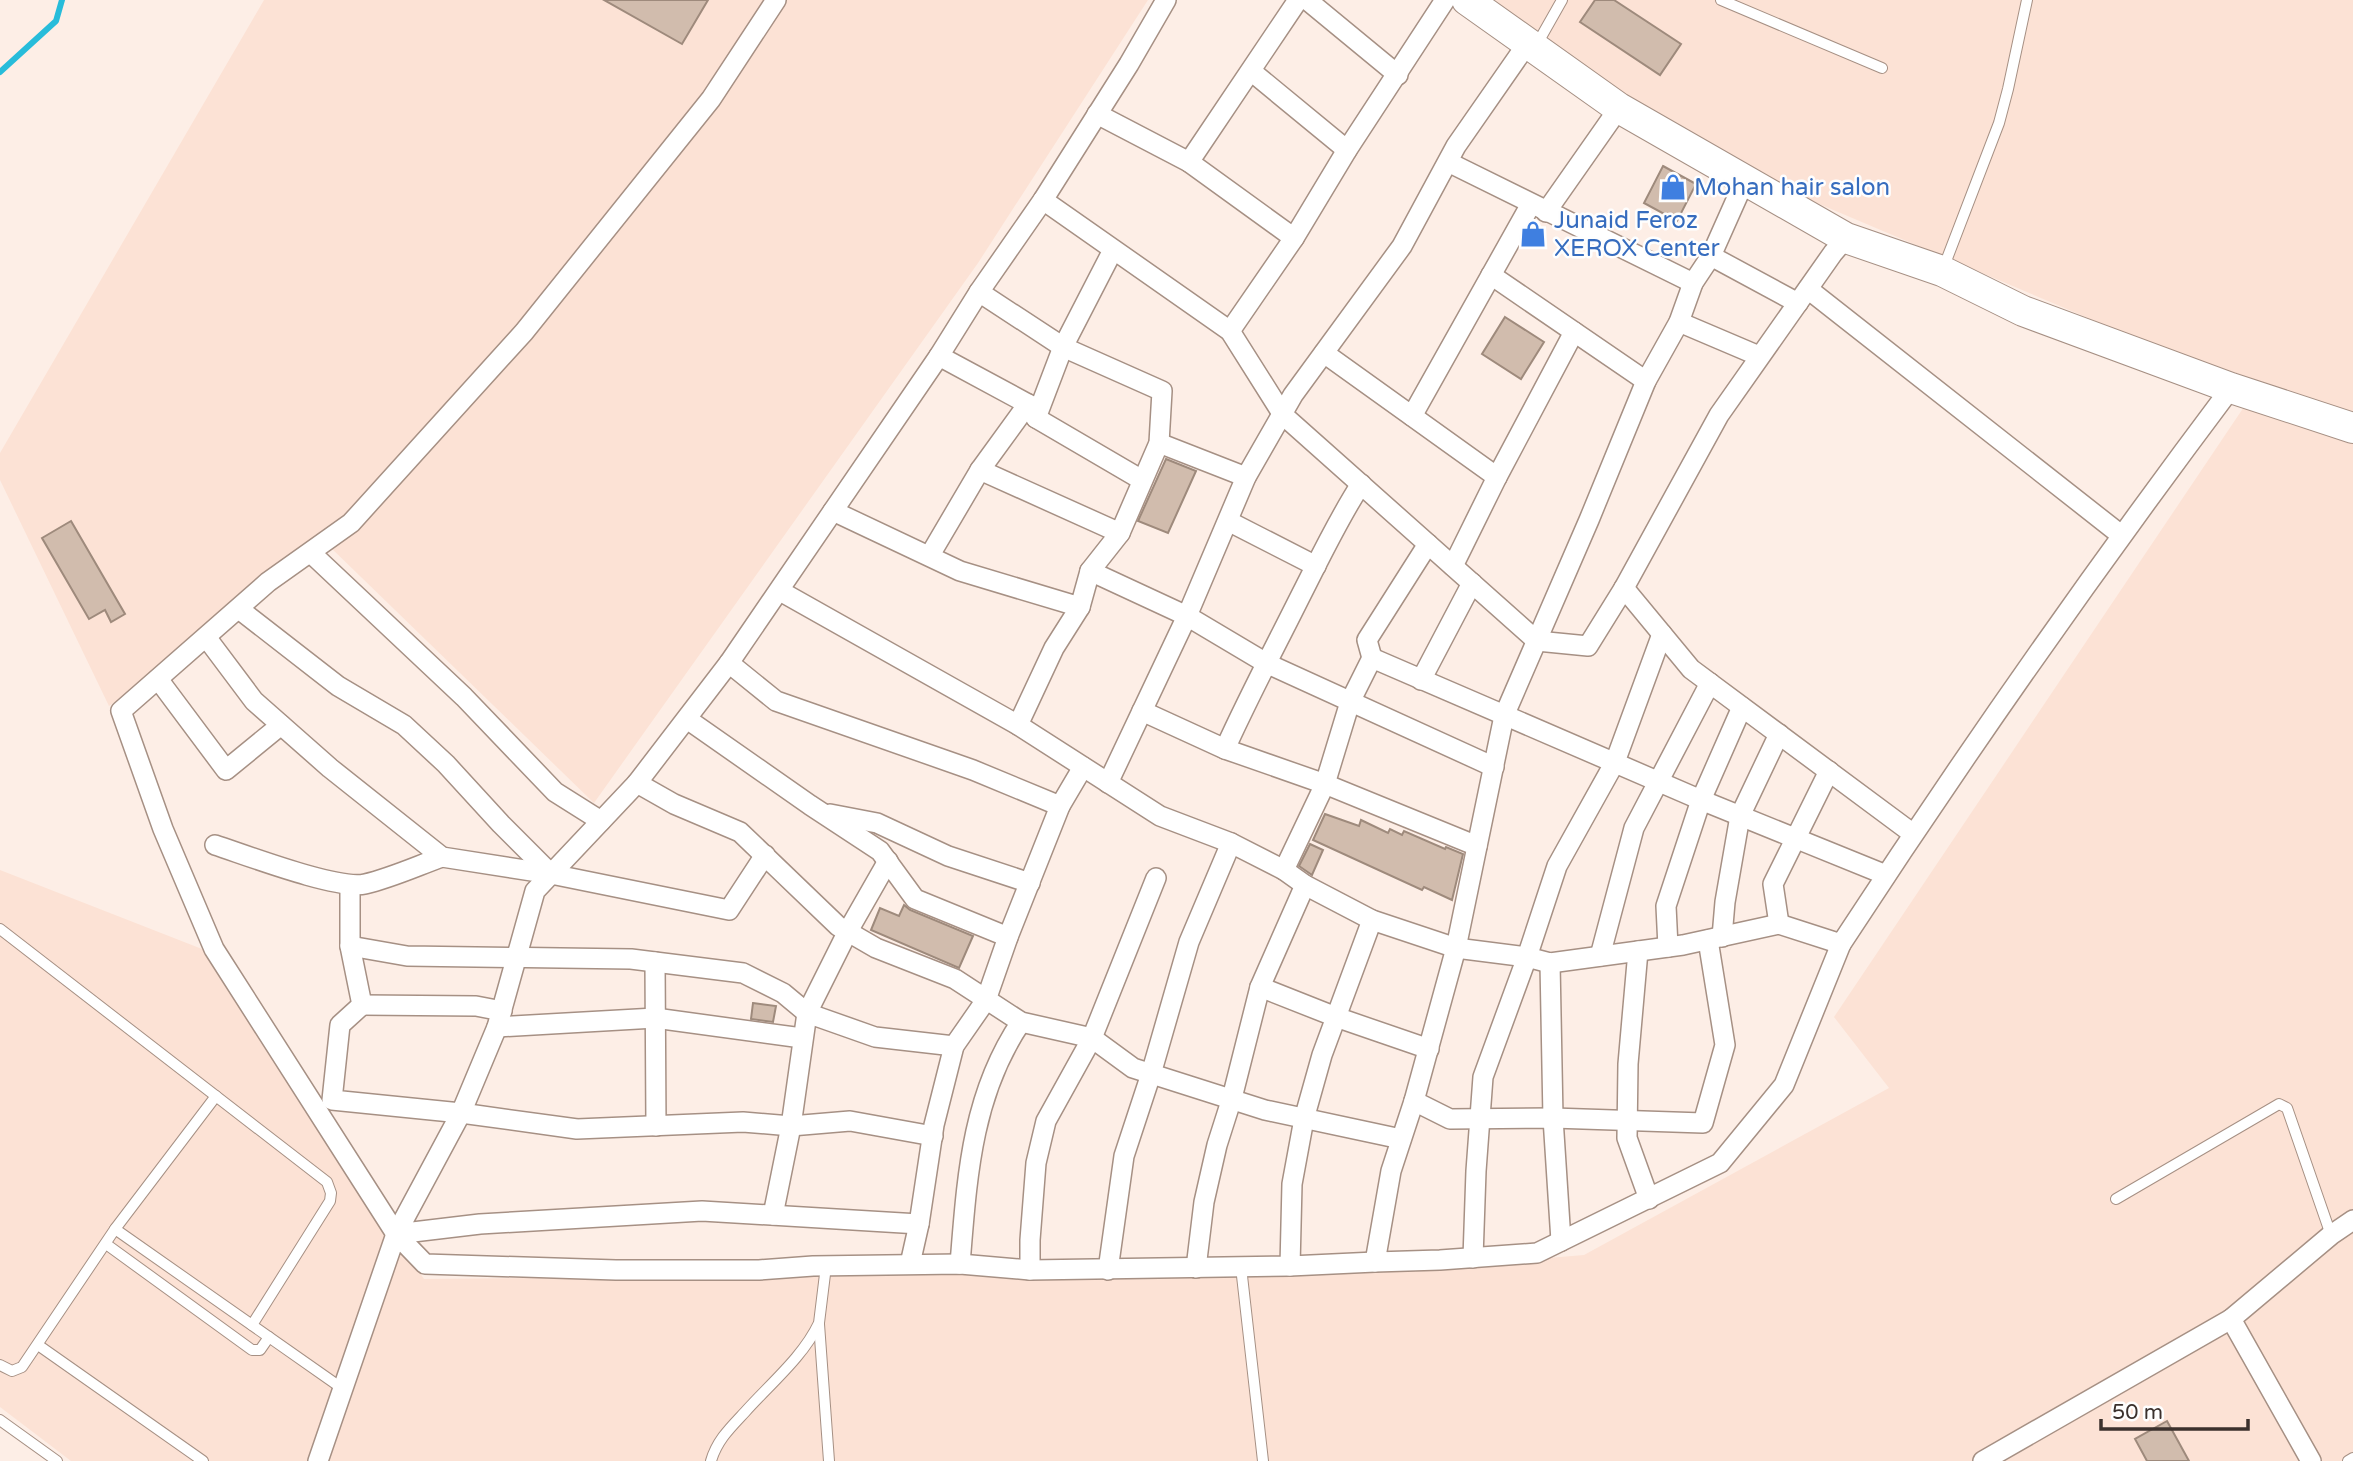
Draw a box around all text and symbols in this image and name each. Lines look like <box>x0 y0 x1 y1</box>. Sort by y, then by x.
shop icon: Mohan hair salon <box>1658 172 1688 202</box>
place label: Mohan hair salon <box>1694 173 1890 202</box>
place label: Junaid Feroz XEROX Center <box>1554 206 1720 263</box>
shop icon: Junaid Feroz XEROX Center <box>1518 219 1548 249</box>
scale bar <box>2101 1388 2248 1432</box>
text: 50 m <box>2112 1400 2163 1425</box>

